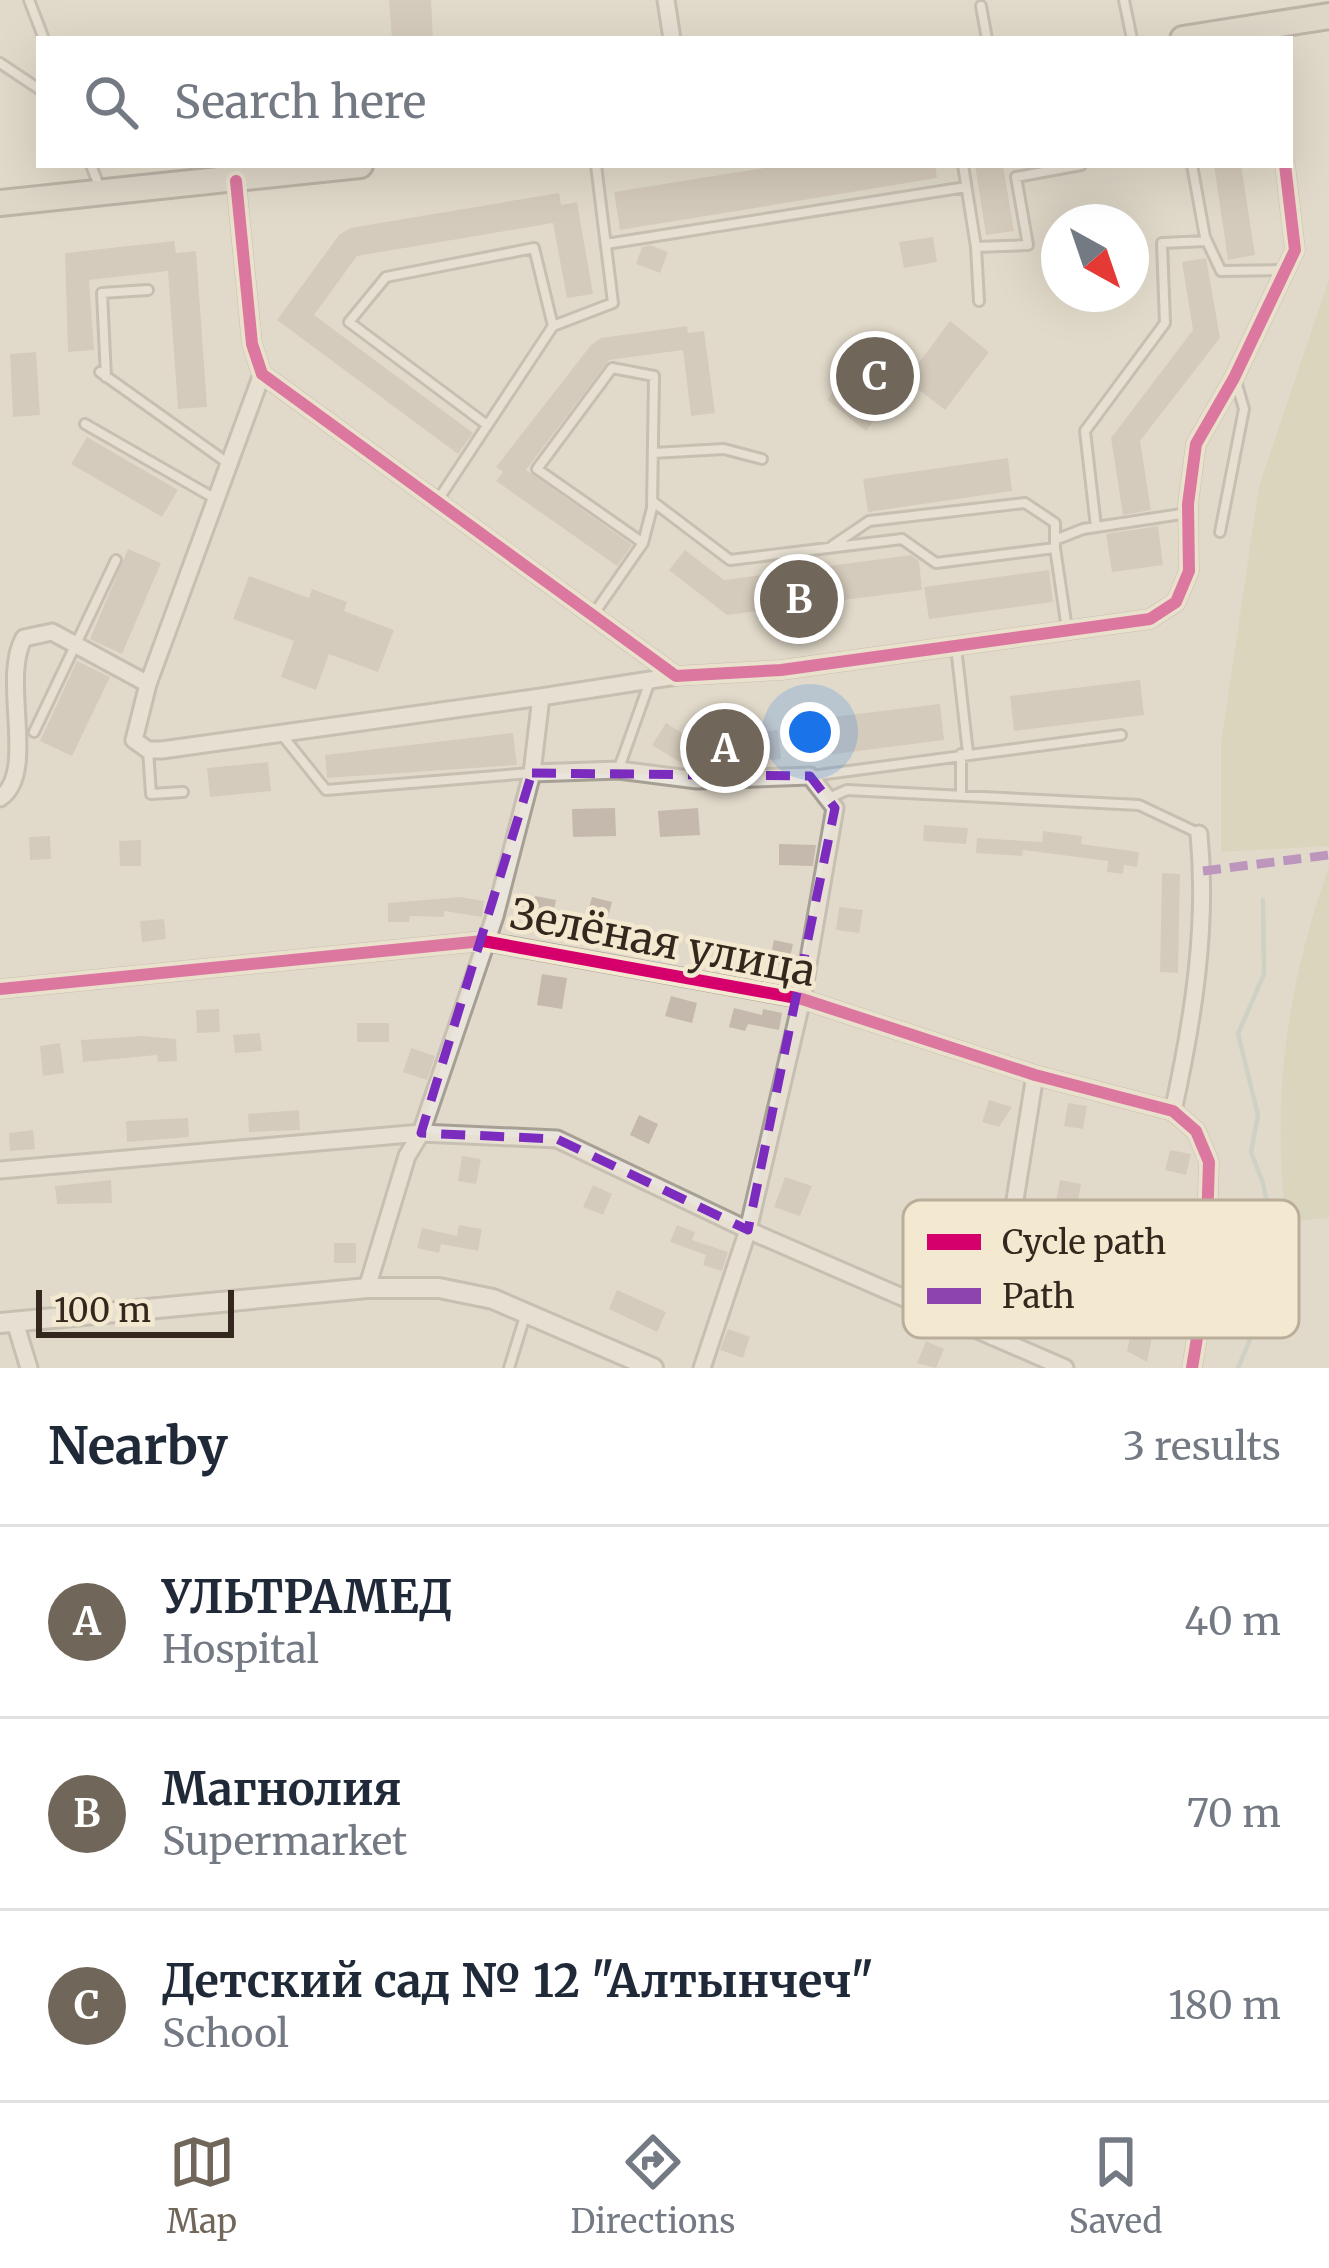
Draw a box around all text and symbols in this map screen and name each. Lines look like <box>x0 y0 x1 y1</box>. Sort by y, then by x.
search box <box>36 36 1293 168</box>
icon: search <box>78 69 144 135</box>
text: Search here <box>174 74 426 130</box>
north arrow <box>1041 204 1149 312</box>
pin: C <box>836 331 914 421</box>
pin: B <box>760 554 838 644</box>
your location <box>780 702 840 762</box>
pin: A <box>686 703 764 793</box>
street label: Зелёная улица <box>506 887 820 997</box>
legend <box>903 1200 1299 1338</box>
text: Cycle path <box>1002 1222 1166 1263</box>
text: Path <box>1002 1276 1075 1317</box>
scale bar <box>36 1284 234 1337</box>
text: 100 m <box>54 1290 151 1331</box>
text: Nearby <box>48 1414 228 1478</box>
text: 3 results <box>1123 1422 1281 1471</box>
text: УЛЬТРАМЕД <box>162 1569 453 1625</box>
text: A <box>73 1597 101 1646</box>
text: 40 m <box>1184 1597 1281 1646</box>
text: Hospital <box>162 1625 319 1674</box>
text: Магнолия <box>162 1761 402 1817</box>
text: B <box>73 1789 101 1838</box>
text: 70 m <box>1187 1789 1281 1838</box>
text: Supermarket <box>162 1817 407 1866</box>
text: Детский сад № 12 "Алтынчеч" <box>162 1953 874 2009</box>
text: C <box>74 1981 100 2030</box>
text: 180 m <box>1168 1981 1281 2030</box>
text: School <box>162 2009 289 2058</box>
tab: Map <box>167 2129 237 2242</box>
tab: Directions <box>570 2129 735 2242</box>
tab: Saved <box>1069 2129 1162 2242</box>

